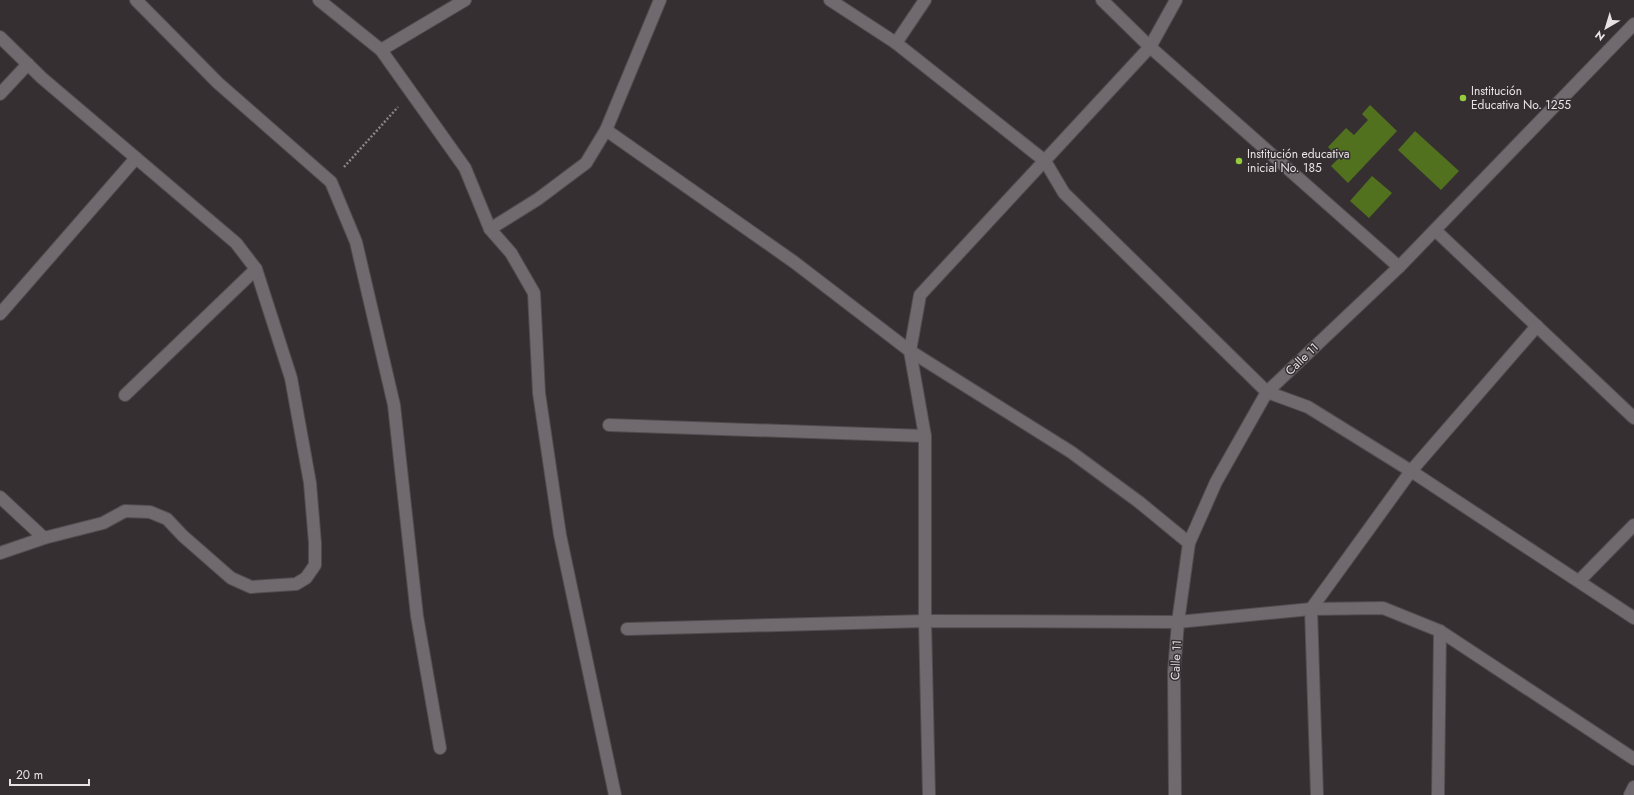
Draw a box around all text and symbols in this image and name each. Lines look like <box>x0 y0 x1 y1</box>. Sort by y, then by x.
north arrow <box>1586 8 1626 48</box>
text: N <box>1591 27 1608 45</box>
place label: Institución Educativa No. 1255 <box>1471 82 1571 114</box>
marker: Institución Educativa No. 1255 <box>1458 93 1468 103</box>
place label: Institución educativa inicial No. 185 <box>1247 145 1350 177</box>
marker: Institución educativa inicial No. 185 <box>1234 156 1244 166</box>
street label: Calle 11 <box>1281 339 1323 379</box>
street label: Calle 11 <box>1166 640 1186 680</box>
scale bar <box>10 761 89 787</box>
text: 20 m <box>16 766 43 784</box>

